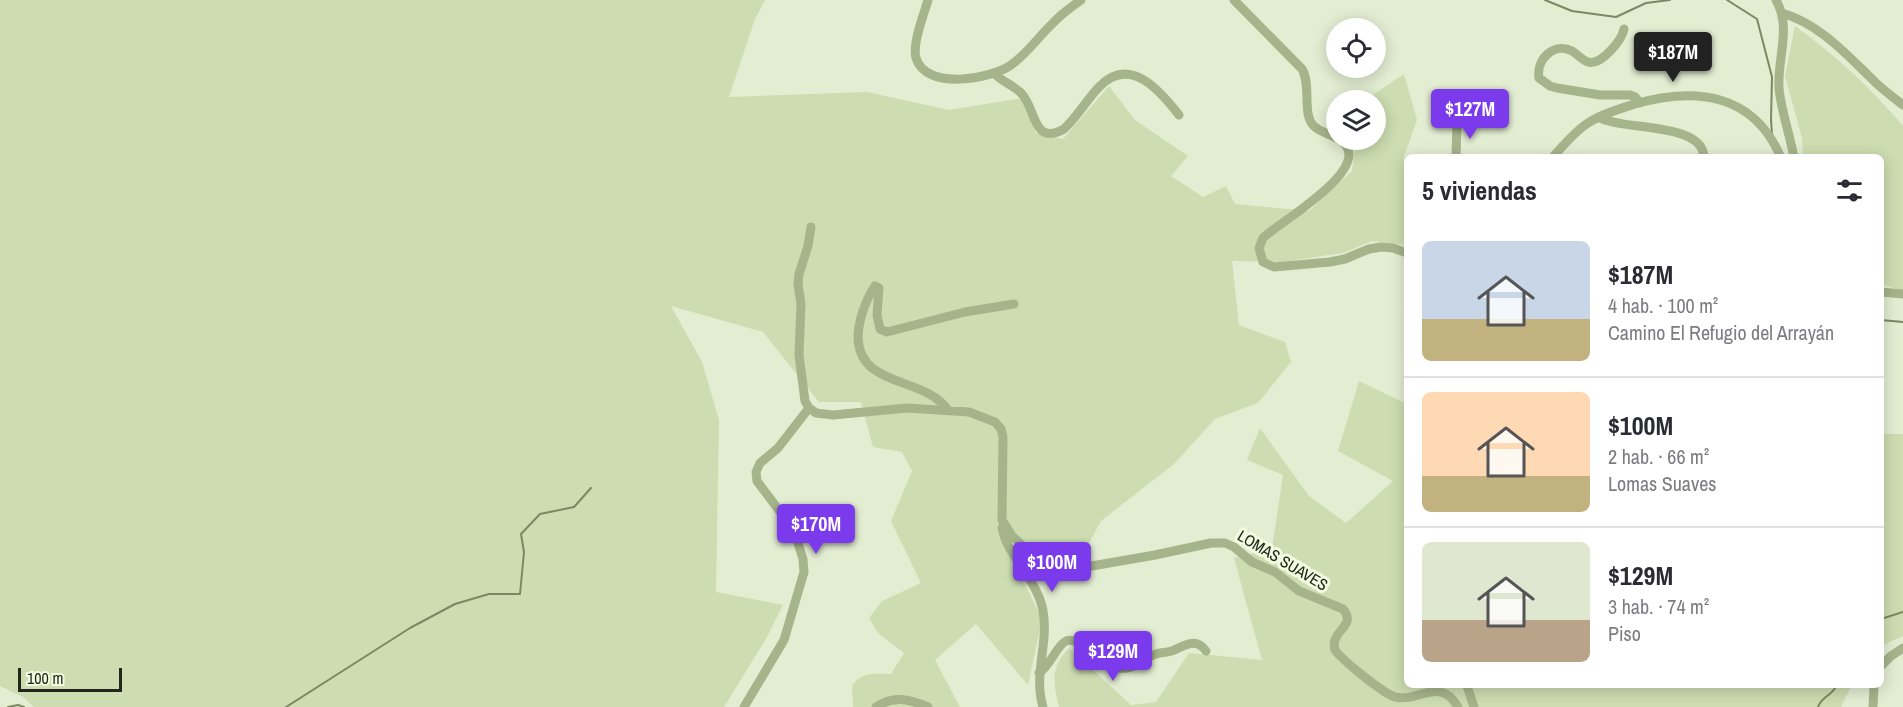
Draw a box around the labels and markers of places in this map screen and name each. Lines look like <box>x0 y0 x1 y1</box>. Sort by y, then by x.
pin: $187M <box>1631 32 1715 83</box>
pin: $127M <box>1428 89 1512 140</box>
pin: $170M <box>774 504 858 555</box>
pin: $100M <box>1010 542 1094 593</box>
pin: $129M <box>1071 631 1155 682</box>

